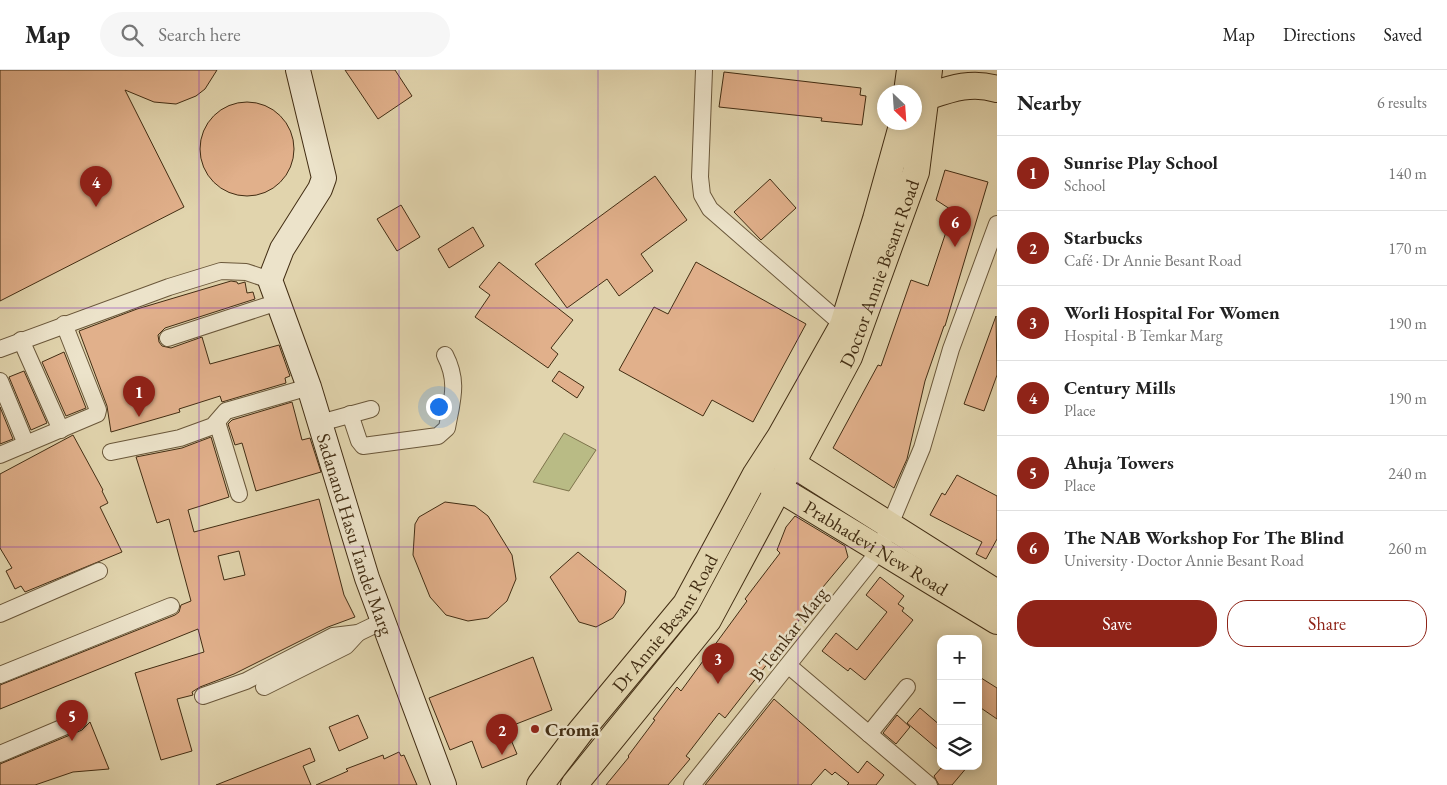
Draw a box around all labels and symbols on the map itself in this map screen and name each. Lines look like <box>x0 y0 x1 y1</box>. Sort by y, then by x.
north arrow <box>877 85 922 130</box>
pin: 4 <box>80 166 112 207</box>
street label: Doctor Annie Besant Road <box>834 176 925 372</box>
pin: 6 <box>939 206 971 247</box>
pin: 1 <box>123 376 155 417</box>
your location <box>426 394 452 420</box>
street label: Sadanand Hasu Tandel Marg <box>311 430 399 639</box>
street label: Prabhadevi New Road <box>799 495 953 601</box>
street label: Dr Annie Besant Road <box>606 549 724 697</box>
street label: B Temkar Marg <box>744 581 834 687</box>
pin: 3 <box>702 643 734 684</box>
pin: 5 <box>56 700 88 741</box>
pin: 2 <box>486 714 518 755</box>
place label: Cromā <box>545 717 600 742</box>
marker: Cromā <box>529 723 541 735</box>

